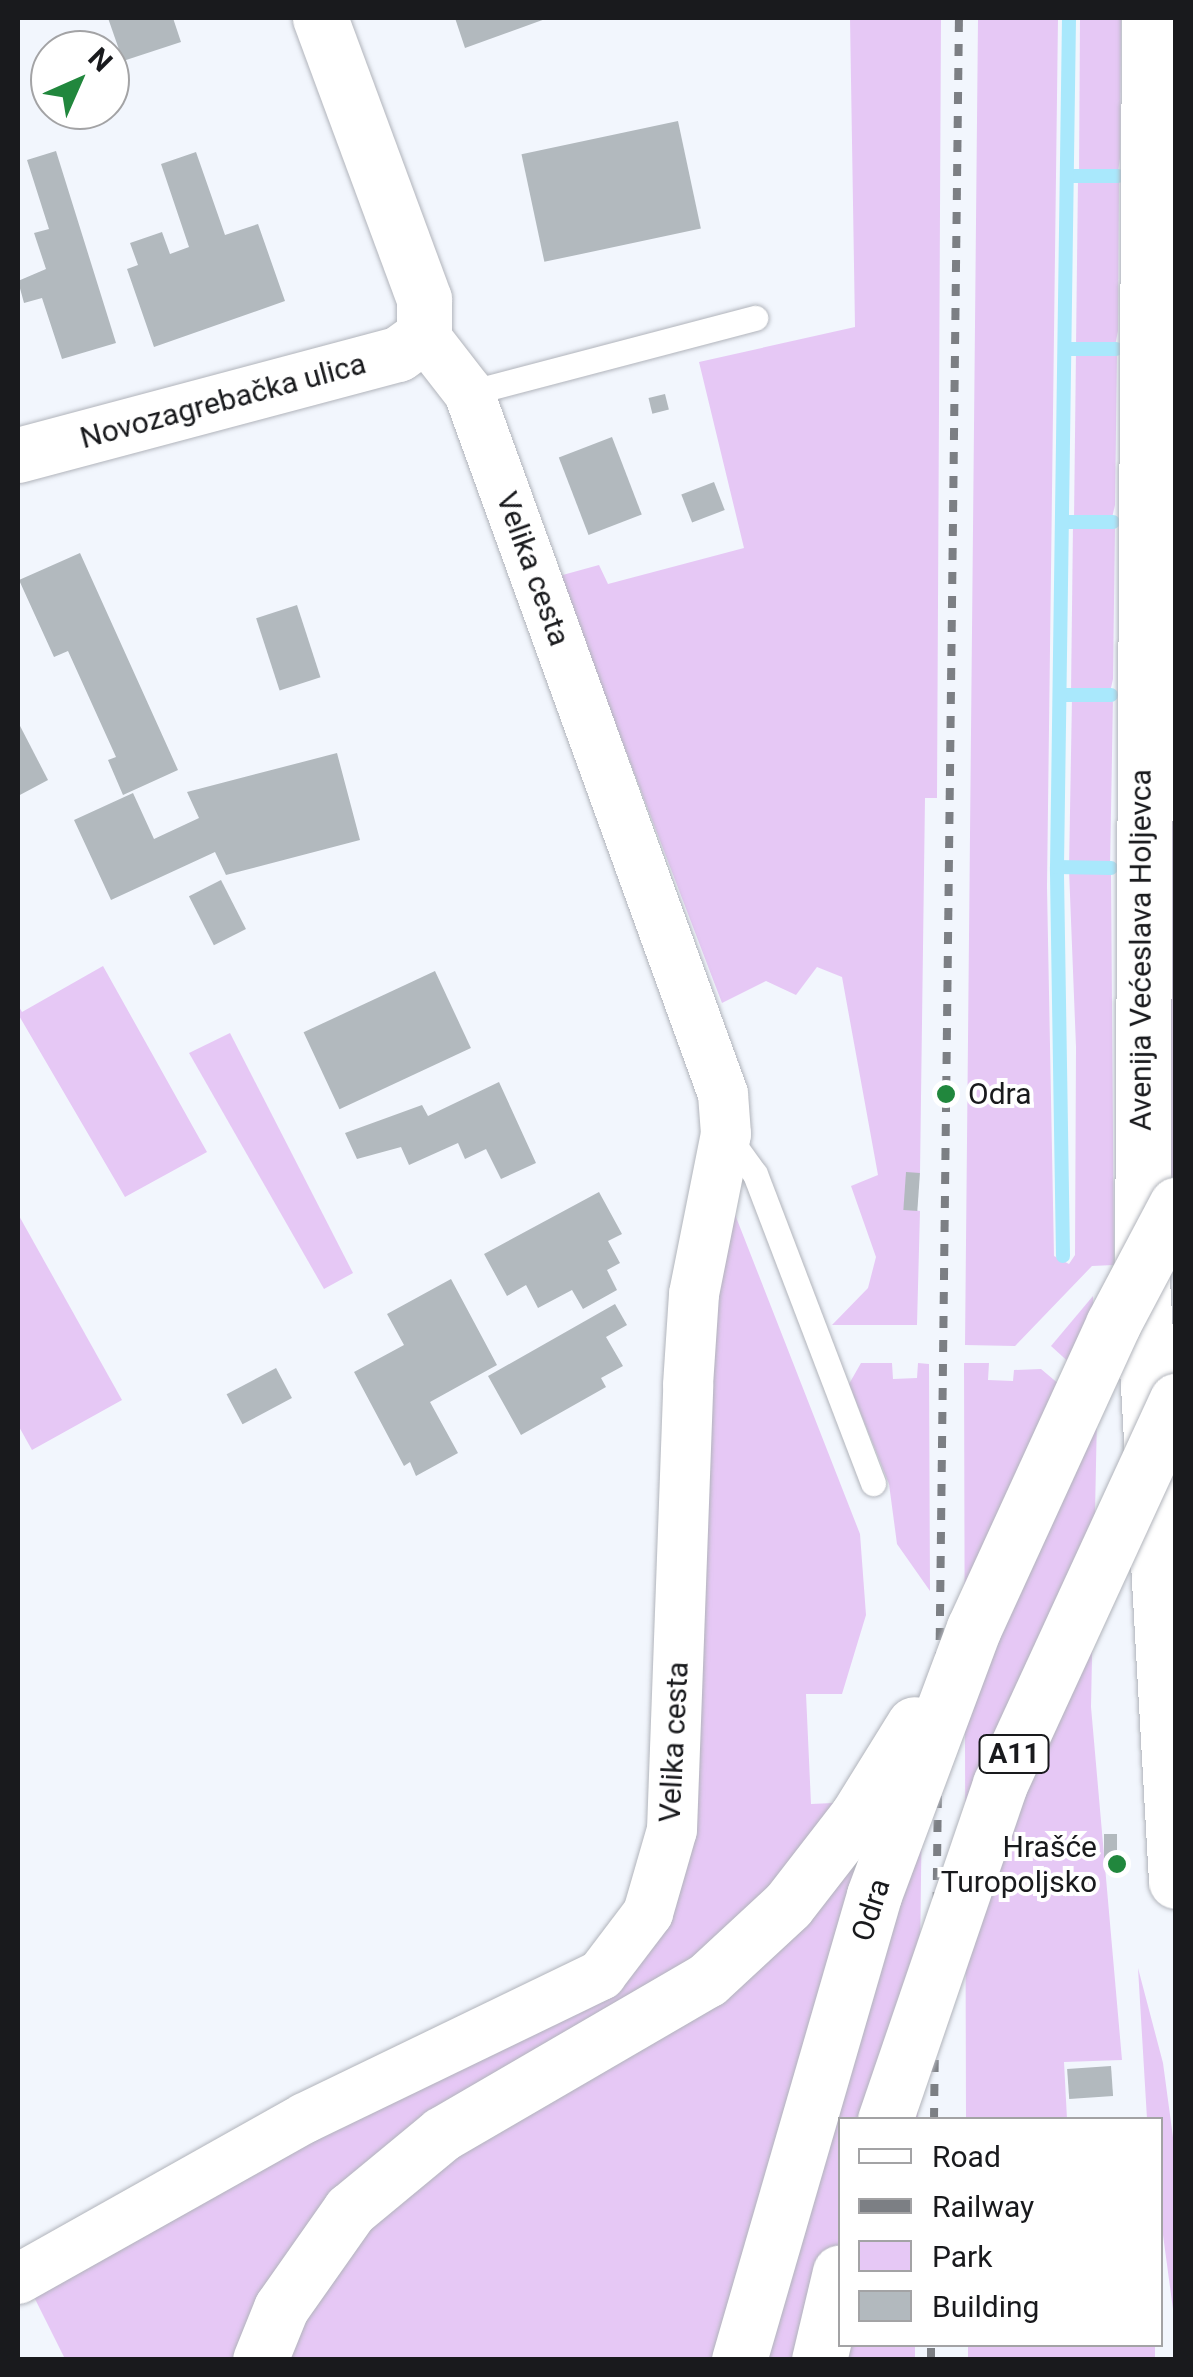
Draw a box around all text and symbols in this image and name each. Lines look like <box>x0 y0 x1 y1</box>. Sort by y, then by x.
north arrow <box>30 30 130 130</box>
text: N <box>81 41 119 78</box>
street label: Novozagrebačka ulica <box>76 346 370 456</box>
street label: Velika cesta <box>489 487 577 651</box>
street label: Avenija Većeslava Holjevca <box>1123 769 1159 1131</box>
place label: Odra <box>968 1076 1031 1112</box>
marker: Odra <box>933 1081 959 1107</box>
street label: Velika cesta <box>652 1661 696 1823</box>
road number: A11 <box>976 1731 1052 1777</box>
place label: Hrašće Turopoljsko <box>941 1829 1097 1900</box>
marker: Hrašće Turopoljsko <box>1106 1853 1128 1875</box>
street label: Odra <box>844 1874 898 1946</box>
legend <box>838 2117 1163 2347</box>
text: Road <box>932 2139 1001 2174</box>
text: Railway <box>932 2189 1034 2224</box>
text: Park <box>932 2239 992 2274</box>
text: Building <box>932 2289 1039 2324</box>

